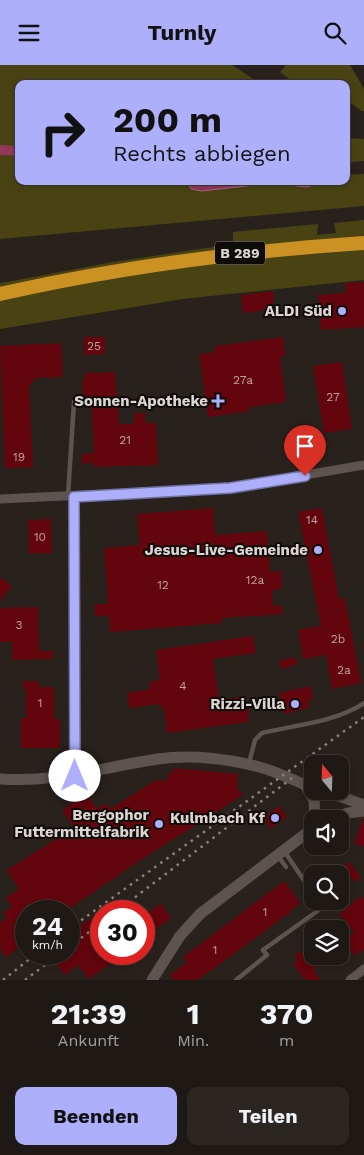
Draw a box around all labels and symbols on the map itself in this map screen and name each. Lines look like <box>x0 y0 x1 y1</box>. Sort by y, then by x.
road number: B 289 <box>215 242 265 265</box>
place label: ALDI Süd <box>265 302 332 320</box>
marker: ALDI Süd <box>336 305 348 317</box>
house number: 25 <box>87 339 101 353</box>
house number: 27a <box>233 373 253 387</box>
house number: 27 <box>326 390 340 404</box>
place label: Sonnen-Apotheke <box>74 392 208 410</box>
marker: Sonnen-Apotheke <box>212 395 224 407</box>
pin <box>284 425 326 476</box>
house number: 21 <box>119 433 131 447</box>
house number: 19 <box>13 450 25 464</box>
house number: 14 <box>306 513 318 527</box>
house number: 10 <box>34 530 46 544</box>
place label: Jesus-Live-Gemeinde <box>145 541 308 559</box>
marker: Jesus-Live-Gemeinde <box>312 544 324 556</box>
house number: 12a <box>246 573 264 587</box>
house number: 12 <box>157 578 169 592</box>
house number: 3 <box>16 618 23 632</box>
house number: 2b <box>331 632 345 646</box>
house number: 2a <box>337 663 351 677</box>
house number: 4 <box>179 679 187 693</box>
place label: Rizzi-Villa <box>210 695 285 713</box>
house number: 1 <box>38 696 42 710</box>
marker: Rizzi-Villa <box>289 698 301 710</box>
position arrow <box>48 749 100 801</box>
north arrow <box>304 755 349 800</box>
place label: Bergophor Futtermittelfabrik <box>14 806 150 841</box>
place label: Kulmbach Kf <box>170 809 266 827</box>
marker: Kulmbach Kf <box>269 812 281 824</box>
marker: Bergophor Futtermittelfabrik <box>153 818 165 830</box>
speed limit sign: 30 <box>90 900 155 965</box>
house number: 1 <box>263 905 267 919</box>
house number: 1 <box>213 943 217 957</box>

